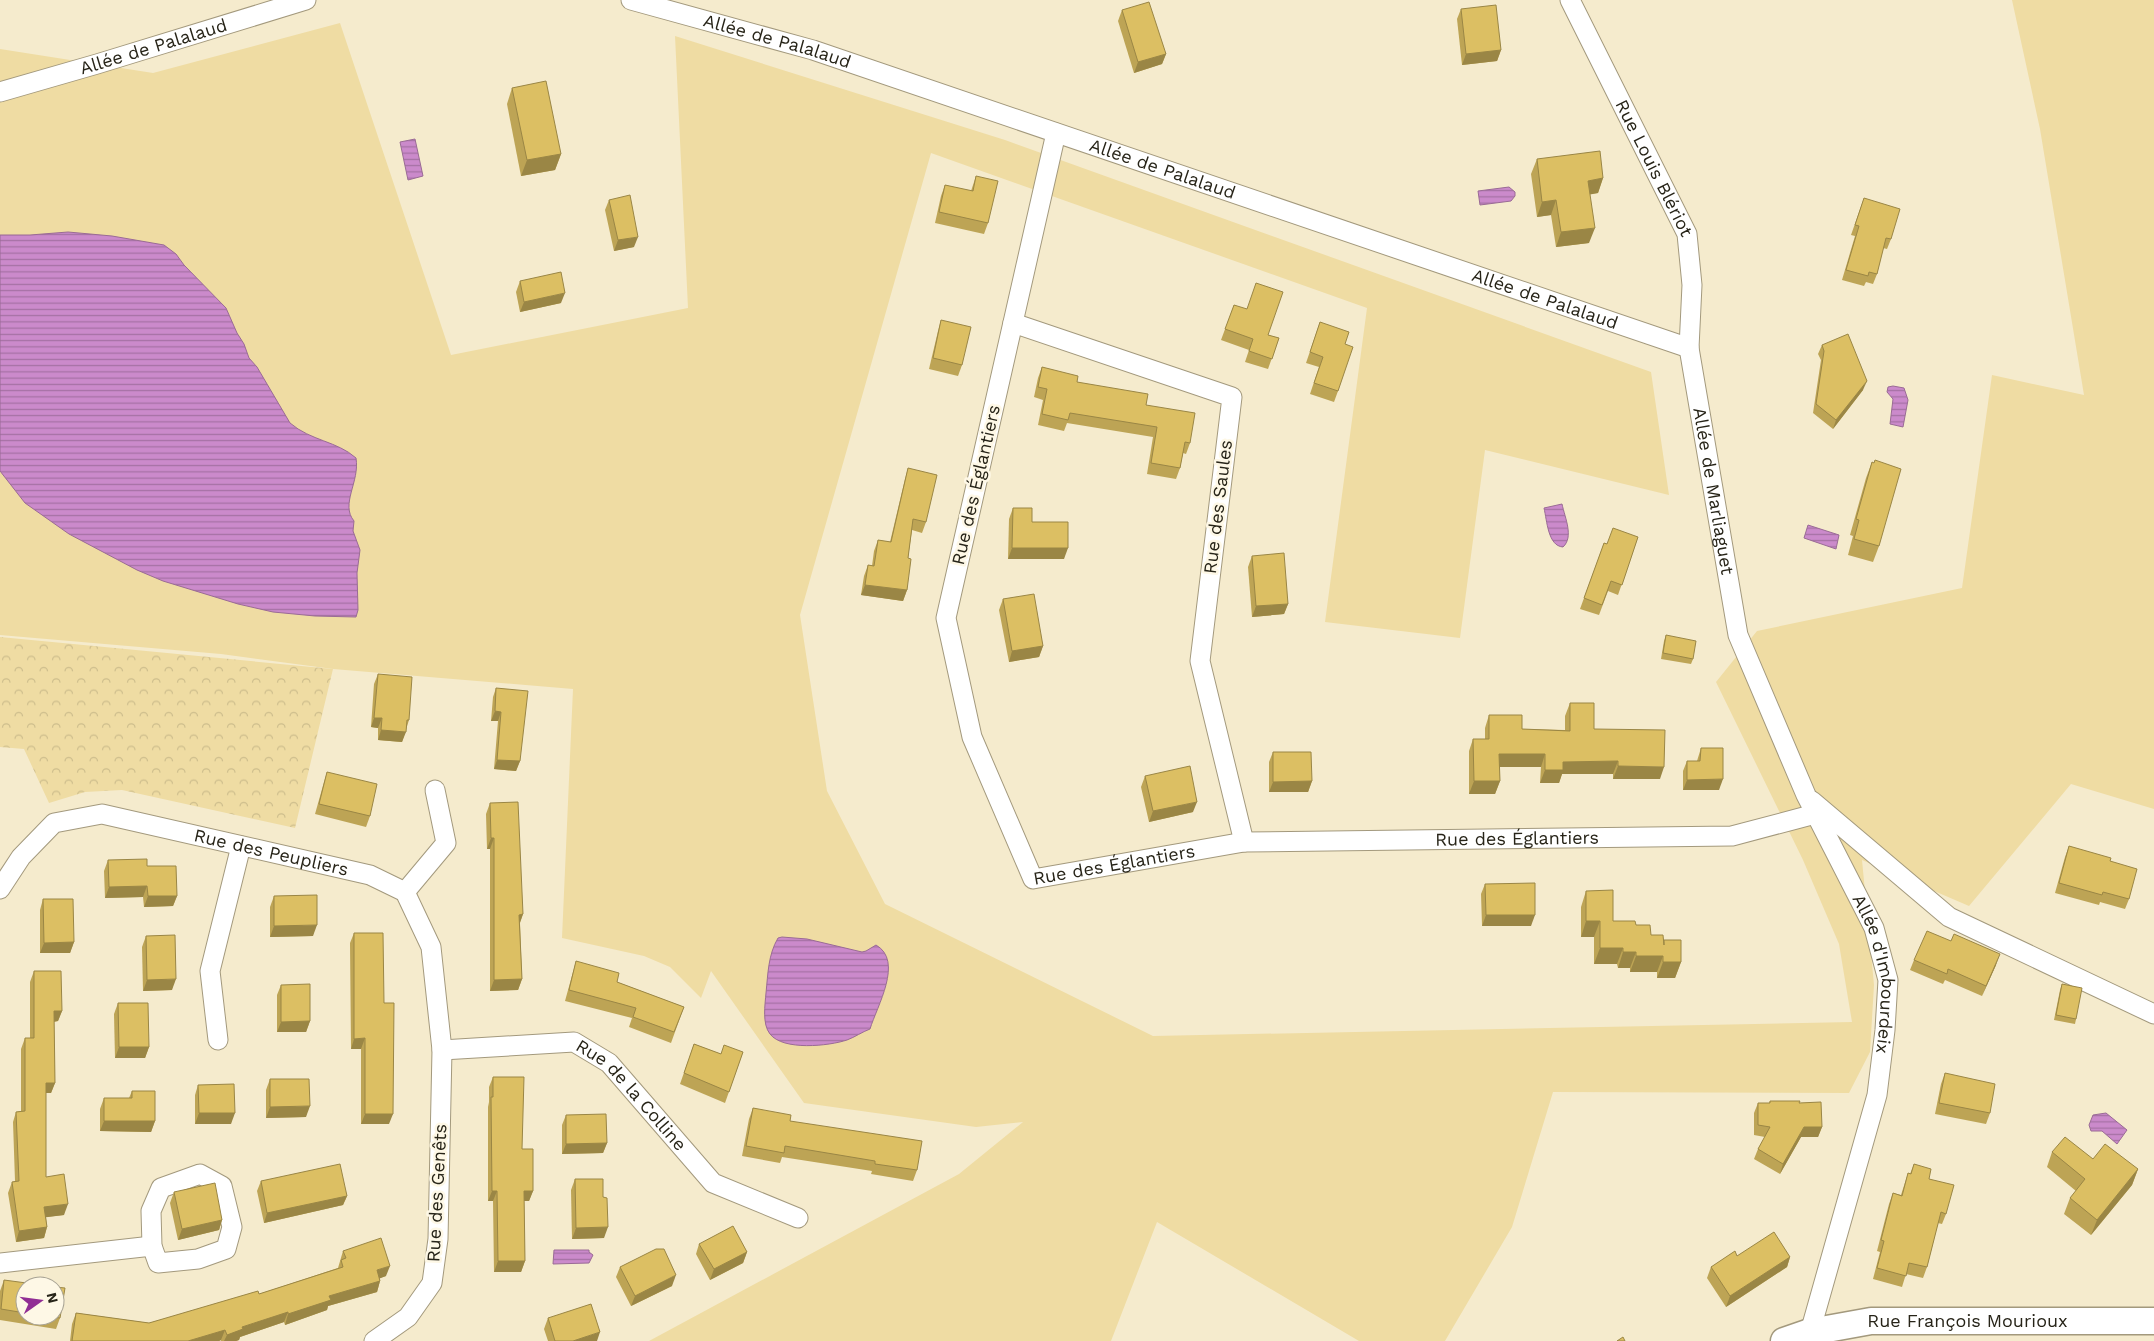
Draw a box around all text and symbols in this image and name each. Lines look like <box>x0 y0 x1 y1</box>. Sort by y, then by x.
street label: Allée de Palalaud <box>701 9 854 72</box>
street label: Allée de Palalaud <box>77 14 229 78</box>
street label: Rue Louis Blériot <box>1612 96 1698 240</box>
street label: Allée de Palalaud <box>1087 134 1238 203</box>
street label: Allée de Palalaud <box>1470 264 1621 333</box>
street label: Rue des Églantiers <box>947 403 1004 567</box>
street label: Allée de Marliaguet <box>1689 406 1739 577</box>
street label: Rue des Saules <box>1199 439 1236 575</box>
street label: Rue des Peupliers <box>192 824 350 880</box>
street label: Rue des Églantiers <box>1435 827 1599 850</box>
street label: Rue des Églantiers <box>1032 840 1196 889</box>
street label: Allée d'Imbourdeix <box>1849 891 1899 1055</box>
street label: Rue de la Colline <box>572 1035 691 1155</box>
street label: Rue des Genêts <box>422 1123 451 1263</box>
north arrow <box>15 1276 65 1326</box>
text: N <box>44 1291 62 1305</box>
street label: Rue François Mourioux <box>1867 1310 2068 1331</box>

